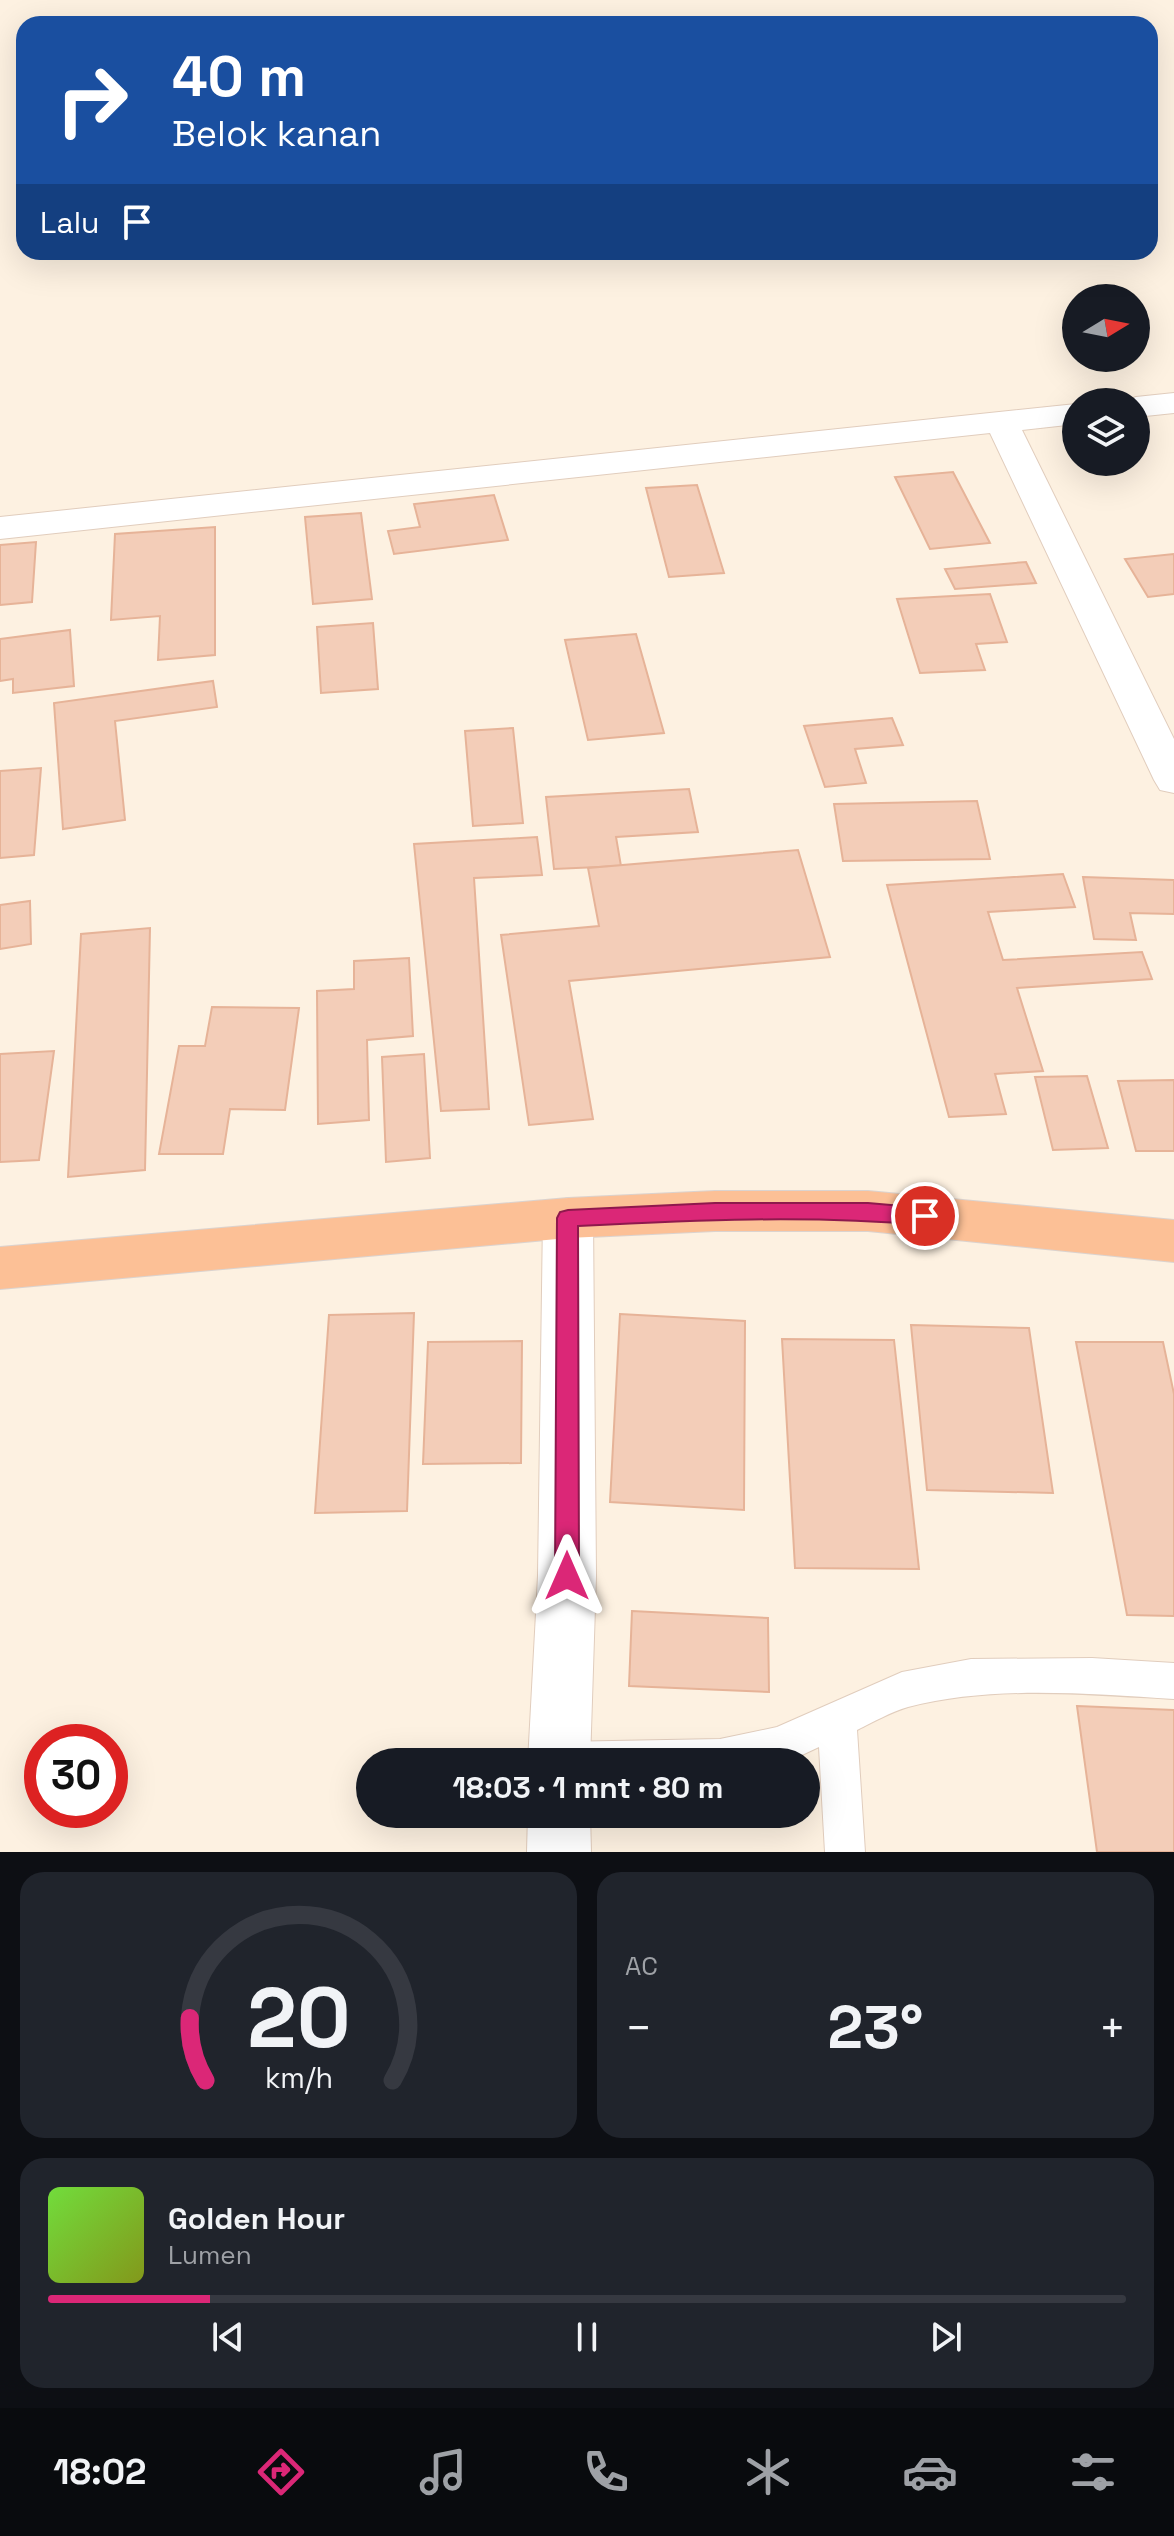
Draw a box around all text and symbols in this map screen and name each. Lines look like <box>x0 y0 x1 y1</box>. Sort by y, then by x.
text: 40 m <box>172 41 306 112</box>
icon: right <box>40 48 144 152</box>
text: Belok kanan <box>172 111 381 157</box>
icon: arrive <box>115 200 159 244</box>
text: Lalu <box>40 203 99 242</box>
north arrow <box>1062 284 1150 372</box>
map controls <box>1062 284 1150 476</box>
button: layers <box>1062 388 1150 476</box>
pin <box>891 1182 959 1250</box>
icon: arrive <box>903 1194 947 1238</box>
position arrow <box>525 1534 609 1618</box>
speed limit sign: 30 <box>24 1724 128 1828</box>
text: 18:03 · 1 mnt · 80 m <box>453 1768 723 1807</box>
text: AC <box>625 1949 658 1983</box>
text: 20 <box>247 1965 350 2071</box>
text: 23° <box>828 1989 923 2066</box>
text: − <box>625 2000 652 2056</box>
text: + <box>1099 2000 1126 2056</box>
text: km/h <box>264 2060 333 2096</box>
text: Golden Hour <box>168 2199 345 2238</box>
text: Lumen <box>168 2238 252 2272</box>
icon: previous <box>206 2315 250 2359</box>
icon: pause <box>565 2315 609 2359</box>
icon: next <box>924 2315 968 2359</box>
icon: directions <box>253 2444 309 2500</box>
icon: music <box>415 2444 471 2500</box>
icon: phone <box>578 2444 634 2500</box>
icon: climate <box>740 2444 796 2500</box>
icon: car <box>902 2444 958 2500</box>
icon: filters <box>1065 2444 1121 2500</box>
text: 18:02 <box>53 2449 147 2495</box>

